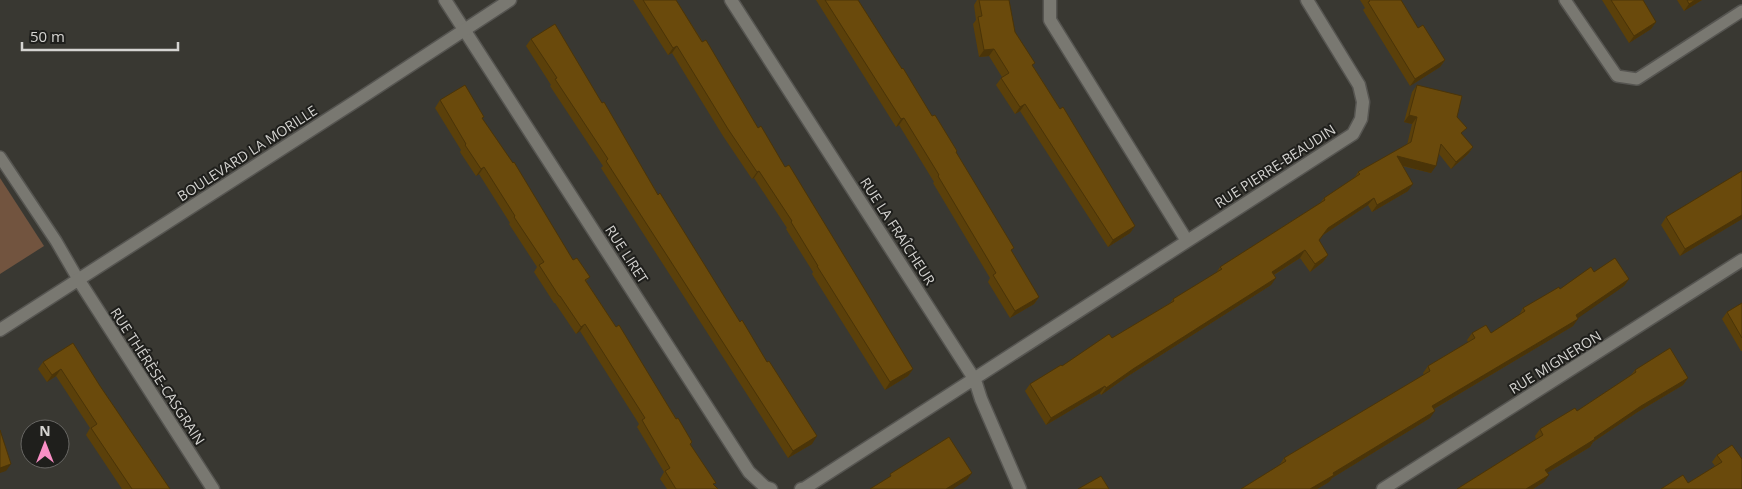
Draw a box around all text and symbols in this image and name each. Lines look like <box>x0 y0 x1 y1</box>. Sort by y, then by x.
scale bar <box>22 20 179 52</box>
text: 50 m <box>30 26 65 46</box>
street label: BOULEVARD LA MORILLE <box>173 101 321 205</box>
street label: RUE PIERRE-BEAUDIN <box>1211 120 1339 212</box>
street label: RUE LA FRAÎCHEUR <box>856 174 940 289</box>
street label: RUE LIRET <box>601 221 653 287</box>
street label: RUE THÉRÈSE-CASGRAIN <box>106 304 210 448</box>
street label: RUE MIGNERON <box>1505 326 1605 398</box>
north arrow <box>20 419 70 469</box>
text: N <box>39 421 51 440</box>

